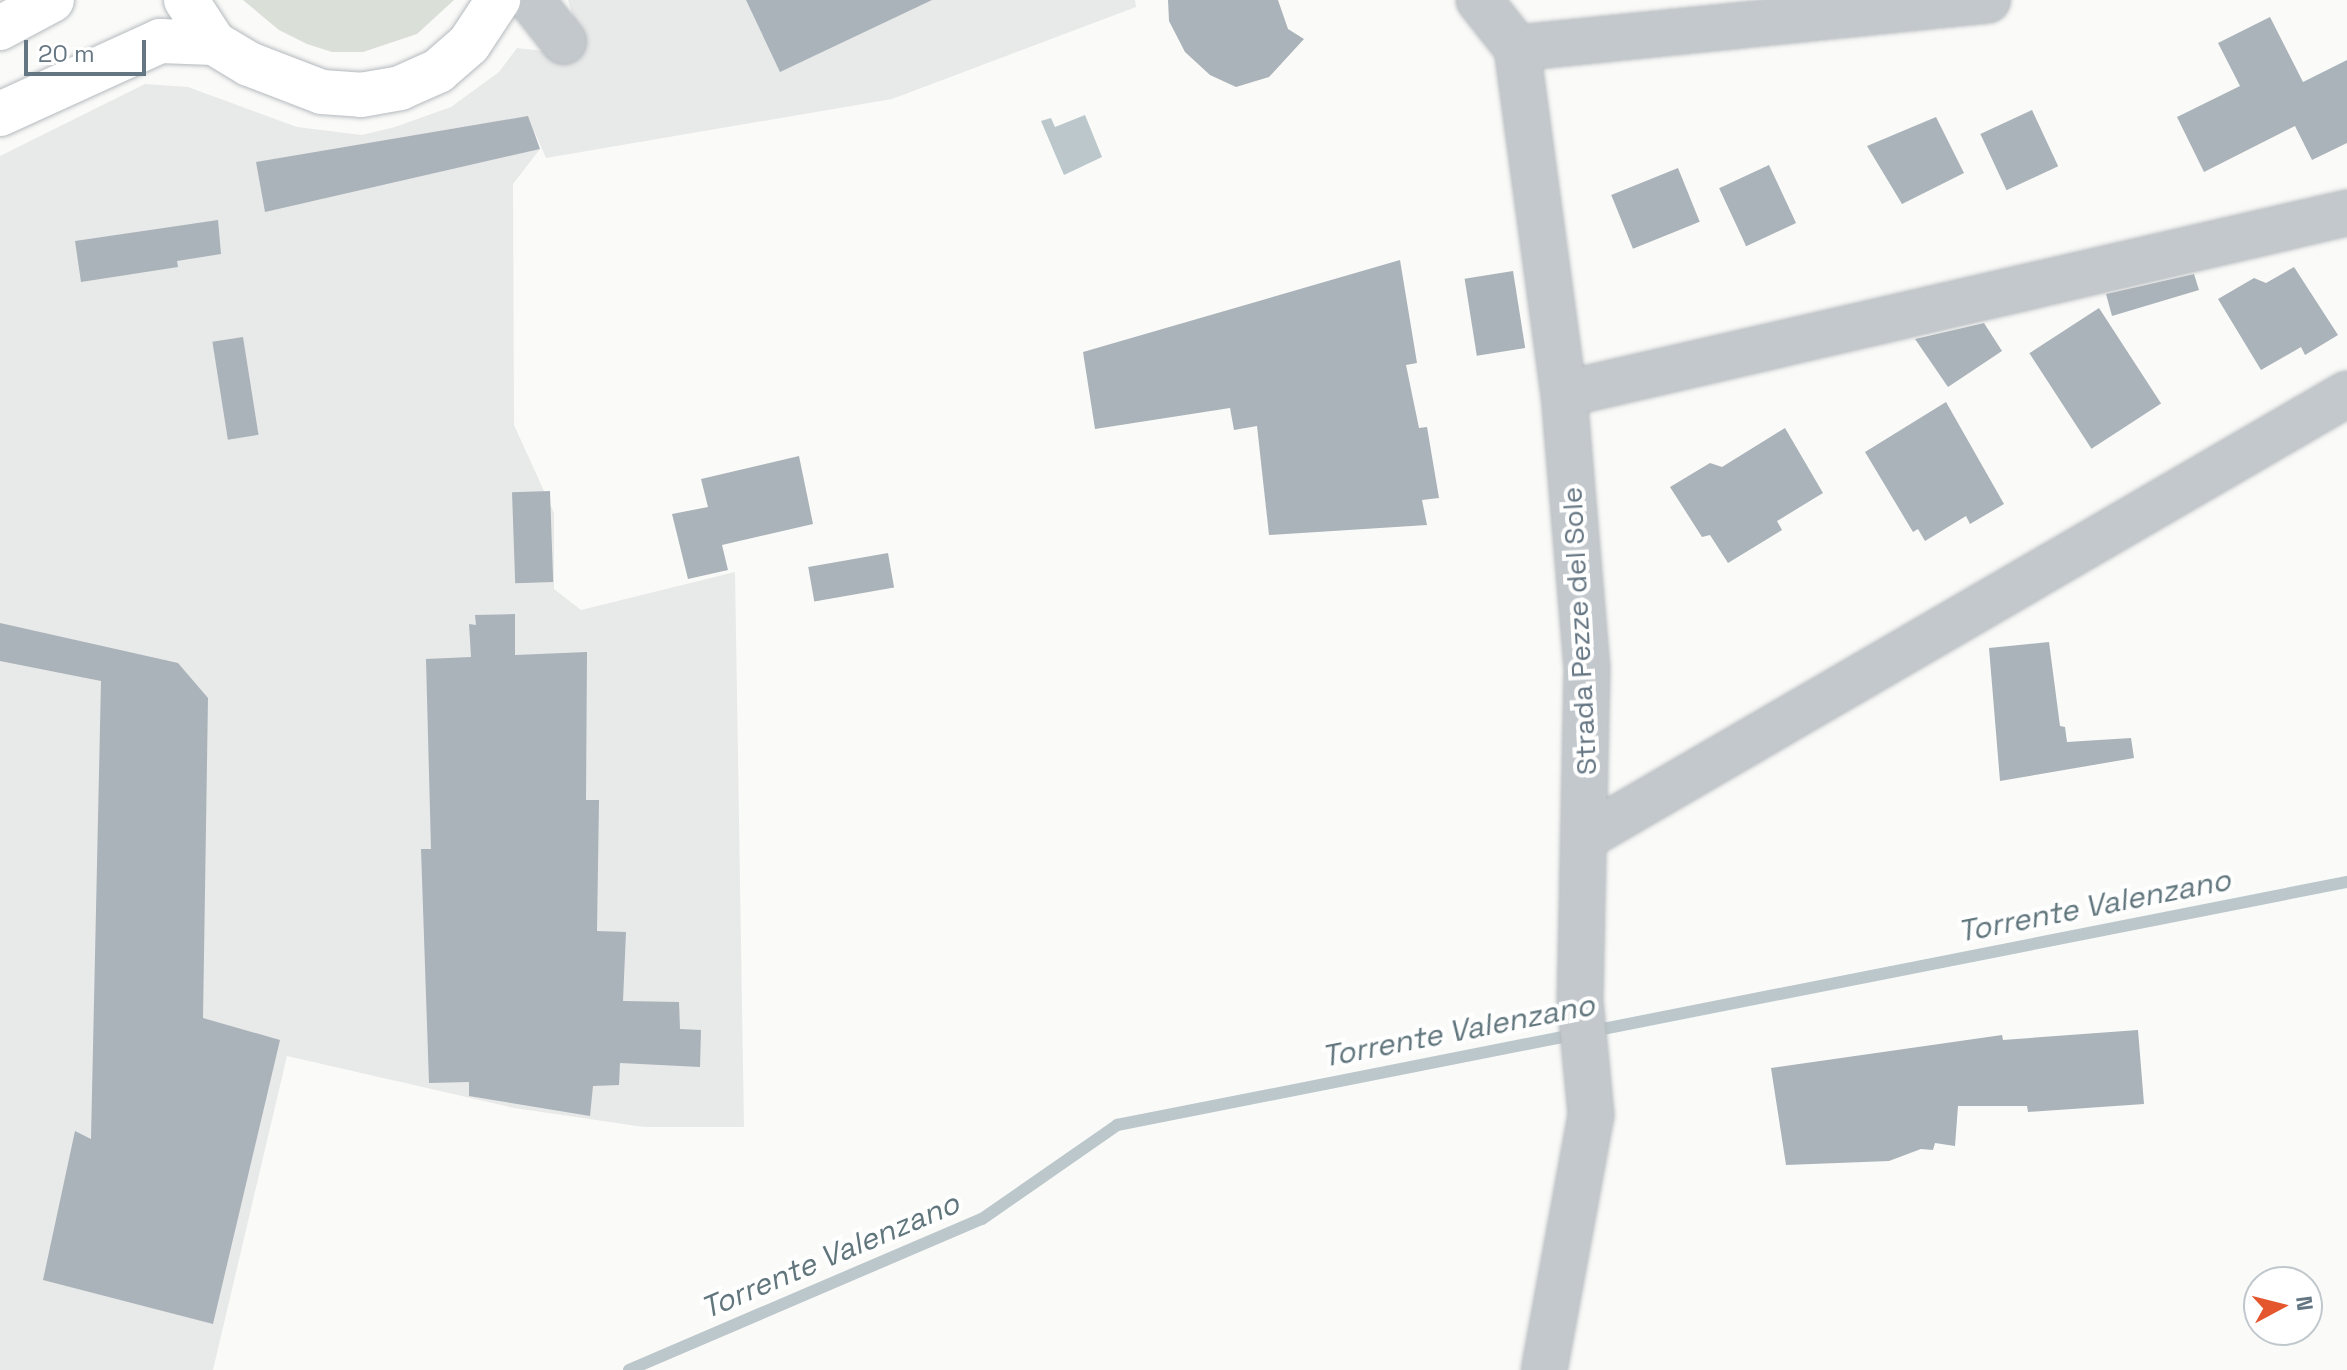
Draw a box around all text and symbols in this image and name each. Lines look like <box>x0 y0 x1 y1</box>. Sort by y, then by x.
scale bar <box>28 24 150 74</box>
text: 20 m <box>38 38 95 69</box>
street label: Strada Pezze del Sole <box>1555 486 1603 776</box>
water label: Torrente Valenzano <box>1954 862 2234 950</box>
water label: Torrente Valenzano <box>1318 987 1598 1075</box>
water label: Torrente Valenzano <box>695 1185 965 1327</box>
north arrow <box>2243 1266 2323 1346</box>
text: N <box>2290 1294 2320 1312</box>

